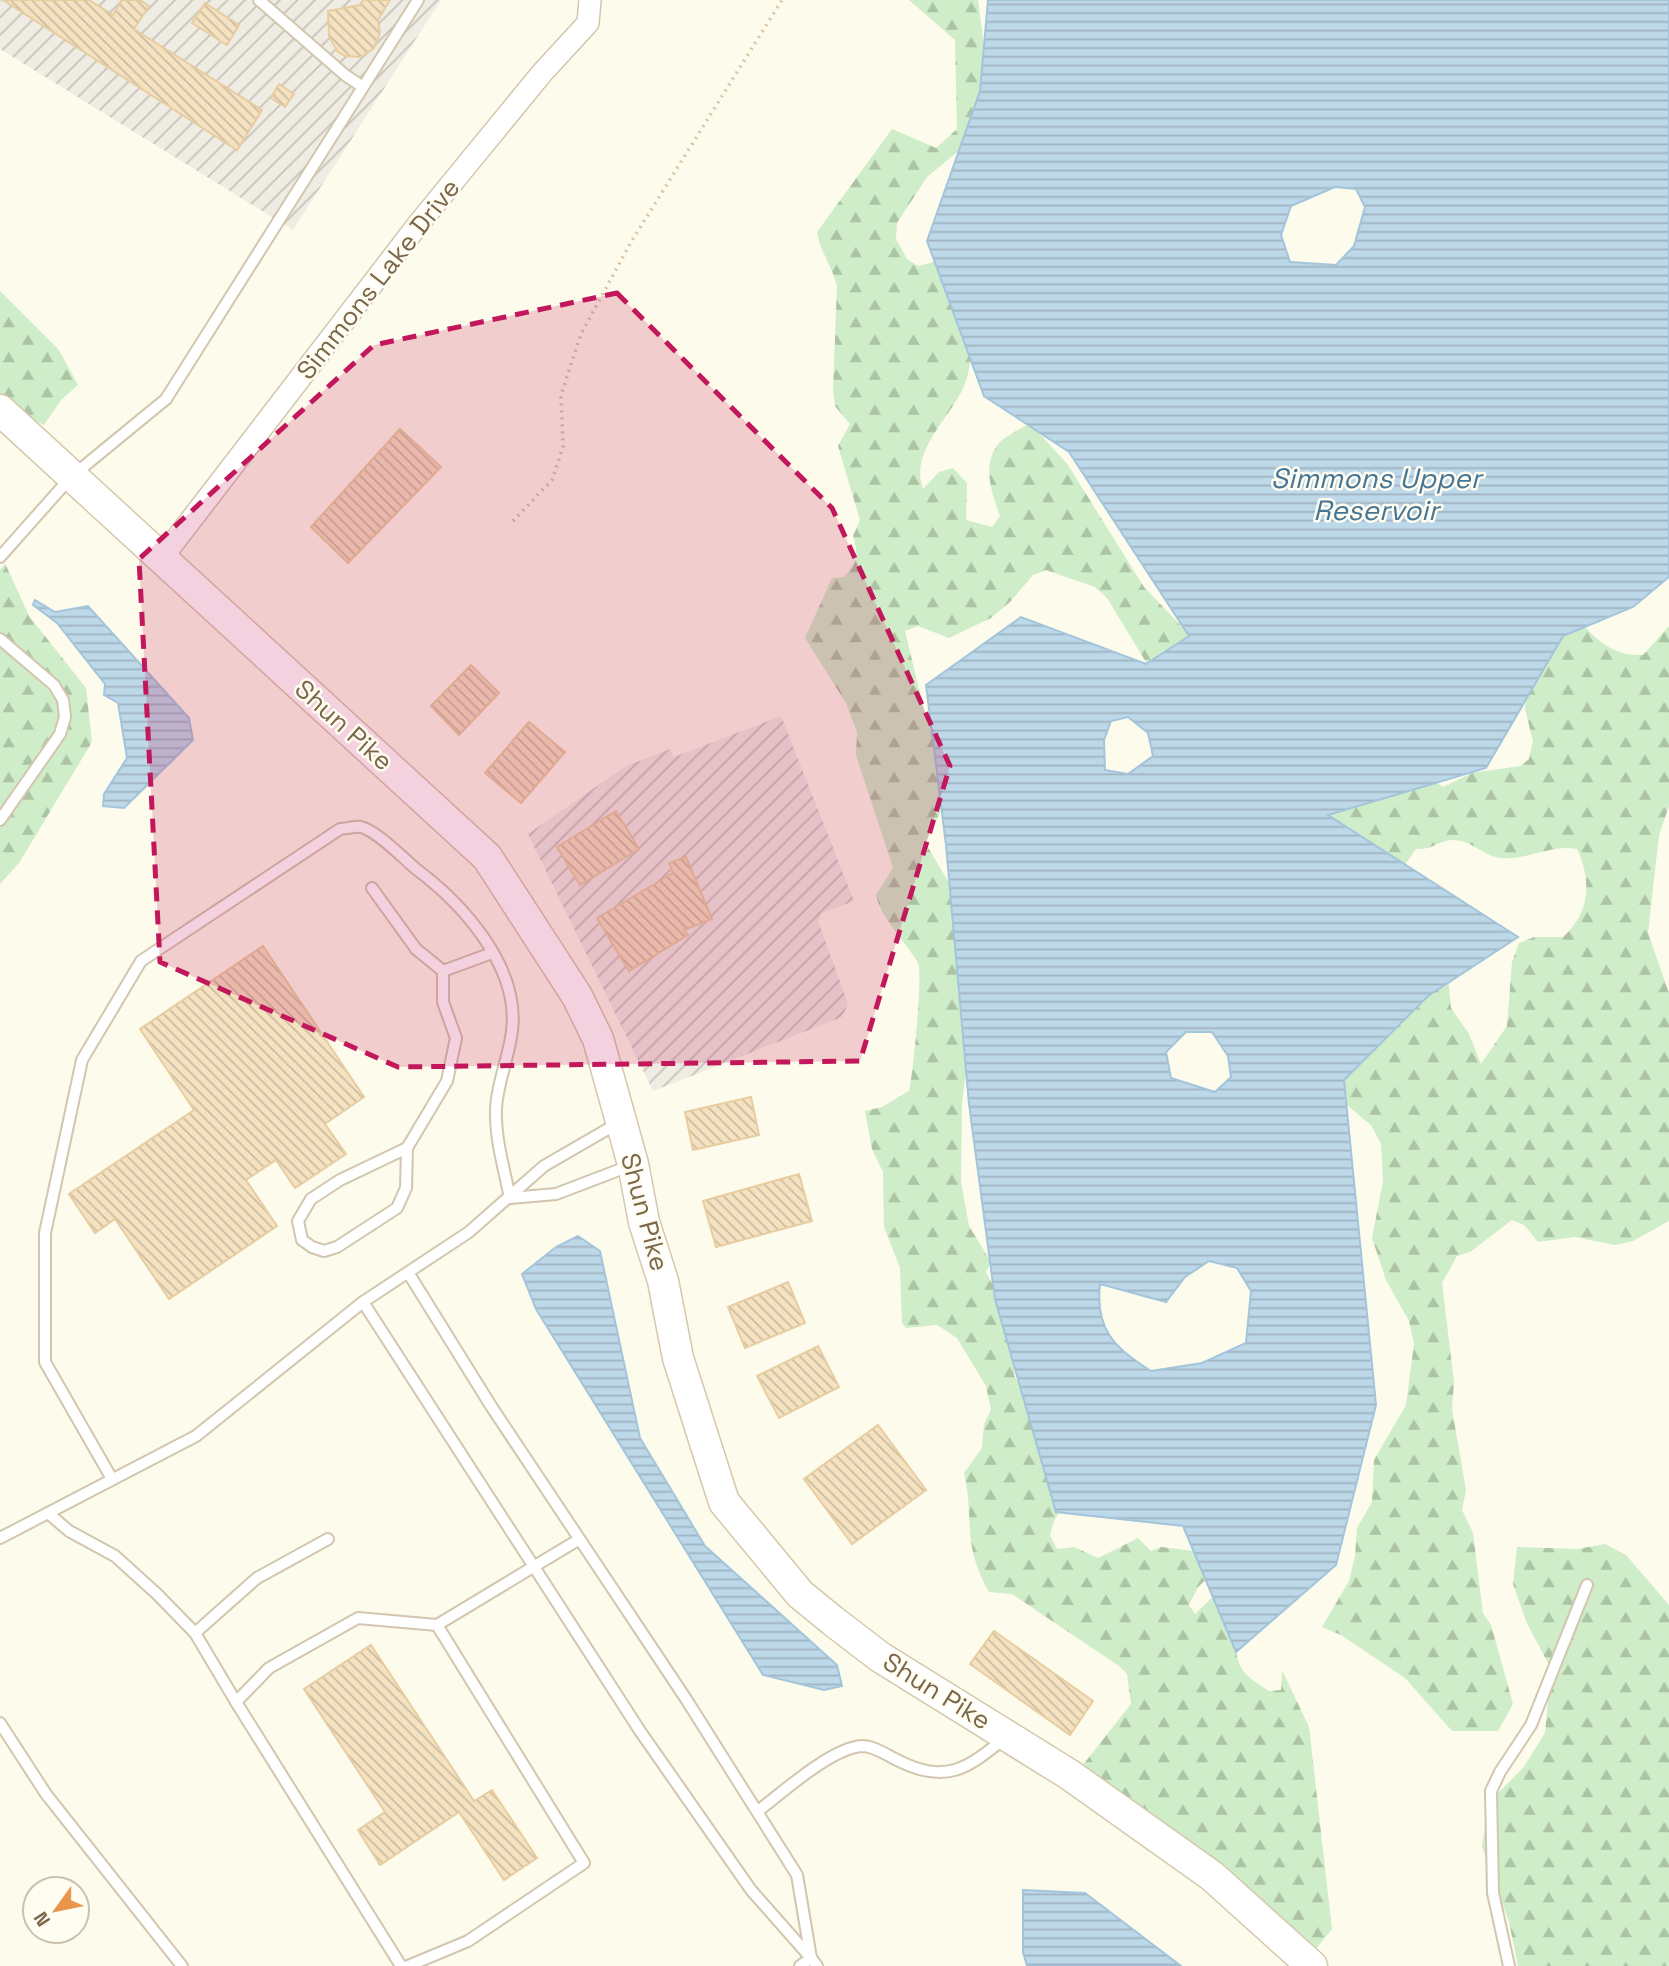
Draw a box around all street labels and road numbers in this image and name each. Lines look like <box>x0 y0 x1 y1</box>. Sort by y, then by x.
street label: Simmons Lake Drive <box>289 172 467 386</box>
street label: Shun Pike <box>288 672 400 778</box>
street label: Shun Pike <box>613 1149 677 1275</box>
street label: Shun Pike <box>877 1645 997 1737</box>

